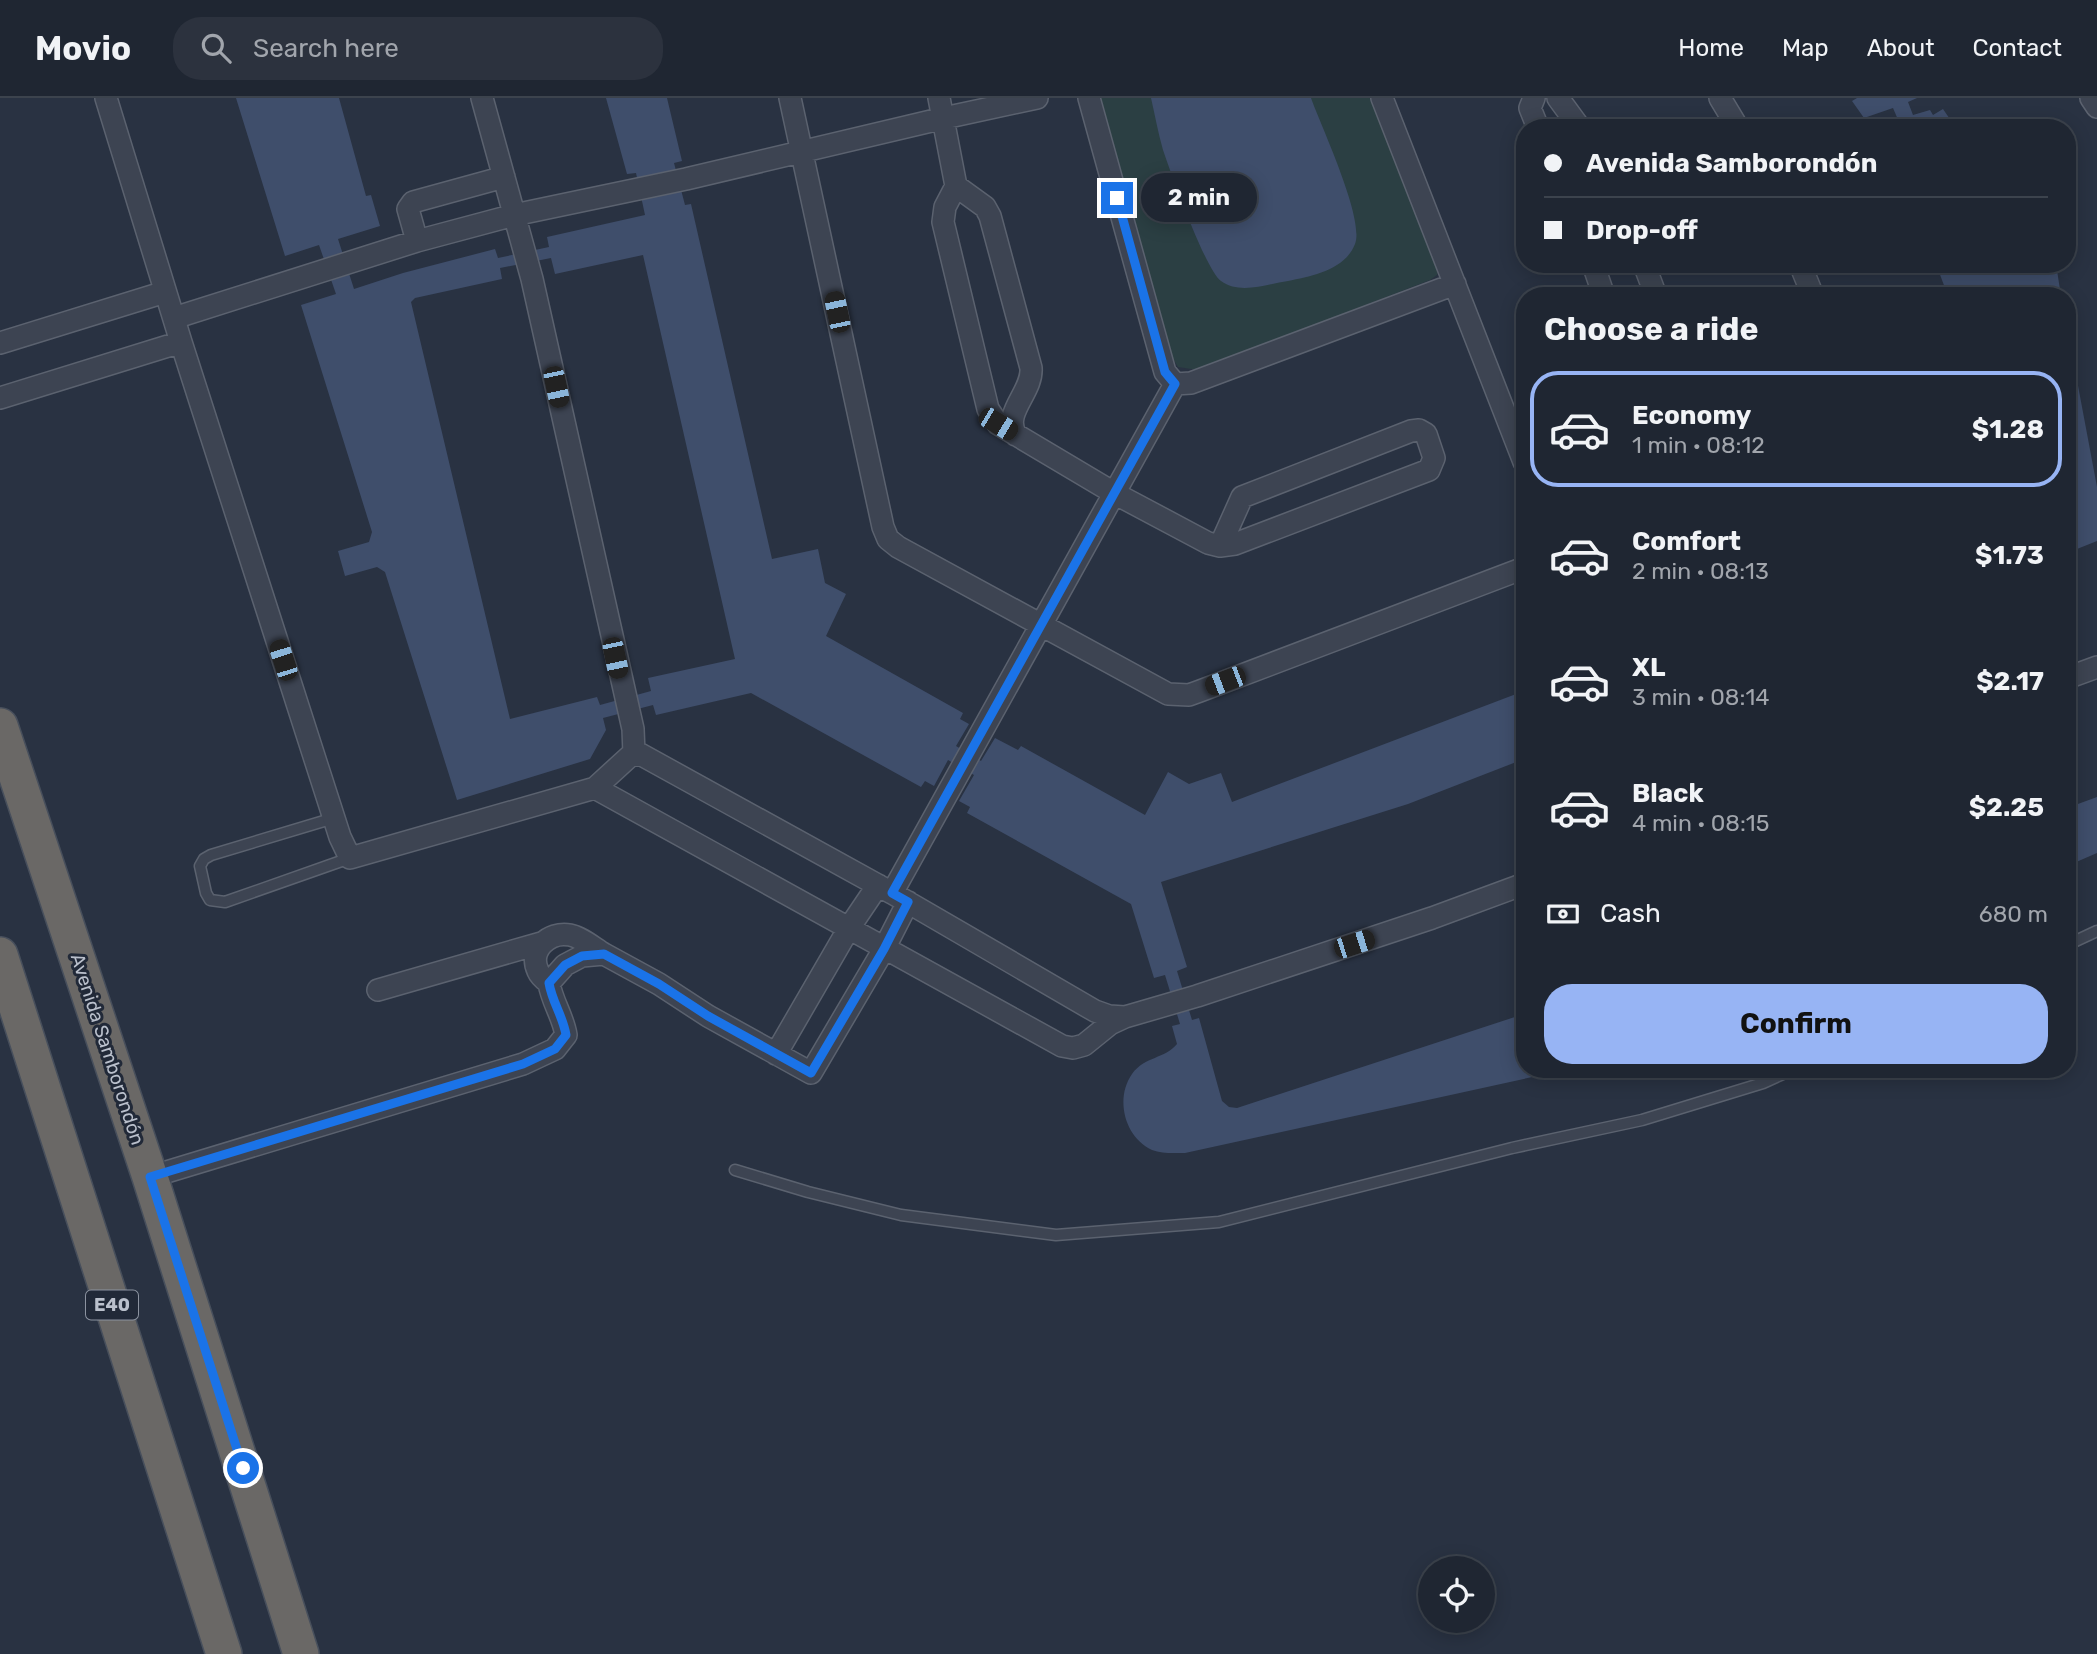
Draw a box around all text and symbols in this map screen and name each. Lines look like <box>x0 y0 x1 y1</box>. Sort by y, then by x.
search box <box>173 17 663 80</box>
text: Movio <box>35 29 131 68</box>
icon: search <box>197 29 235 67</box>
text: Search here <box>253 33 399 64</box>
text: Home <box>1678 34 1744 62</box>
text: Map <box>1782 34 1829 62</box>
text: About <box>1867 34 1935 62</box>
text: Contact <box>1973 34 2062 62</box>
text: Avenida Samborondón <box>1586 148 1877 179</box>
callout: 2 min <box>1142 174 1257 222</box>
route end <box>1101 182 1133 214</box>
text: 2 min <box>1168 183 1230 211</box>
text: Drop-off <box>1586 215 1698 246</box>
car <box>823 289 852 335</box>
text: Choose a ride <box>1544 310 1758 348</box>
car <box>542 364 571 410</box>
icon: car <box>1548 398 1611 461</box>
text: Economy <box>1632 400 1751 431</box>
car <box>975 404 1022 444</box>
text: $1.28 <box>1972 414 2044 445</box>
text: 1 min · 08:12 <box>1632 431 1765 459</box>
icon: car <box>1548 524 1611 587</box>
text: Comfort <box>1632 526 1741 557</box>
text: $1.73 <box>1975 540 2044 571</box>
text: 2 min · 08:13 <box>1632 557 1769 585</box>
car <box>601 635 630 681</box>
car <box>267 637 300 683</box>
icon: car <box>1548 650 1611 713</box>
text: XL <box>1632 652 1665 683</box>
car <box>1202 664 1249 698</box>
text: $2.17 <box>1976 666 2044 697</box>
text: 3 min · 08:14 <box>1632 683 1770 711</box>
icon: car <box>1548 776 1611 839</box>
text: Black <box>1632 778 1704 809</box>
text: $2.25 <box>1969 792 2044 823</box>
text: 4 min · 08:15 <box>1632 809 1769 837</box>
icon: cash <box>1544 895 1582 933</box>
text: Cash <box>1600 898 1661 929</box>
text: 680 m <box>1979 900 2048 928</box>
car <box>1331 928 1378 960</box>
street label: Avenida Samborondón <box>66 950 149 1148</box>
button: Confirm <box>1544 984 2048 1064</box>
road number: E40 <box>86 1290 138 1320</box>
route start <box>227 1452 259 1484</box>
map controls <box>1418 1556 1495 1633</box>
button: locate <box>1418 1556 1495 1633</box>

